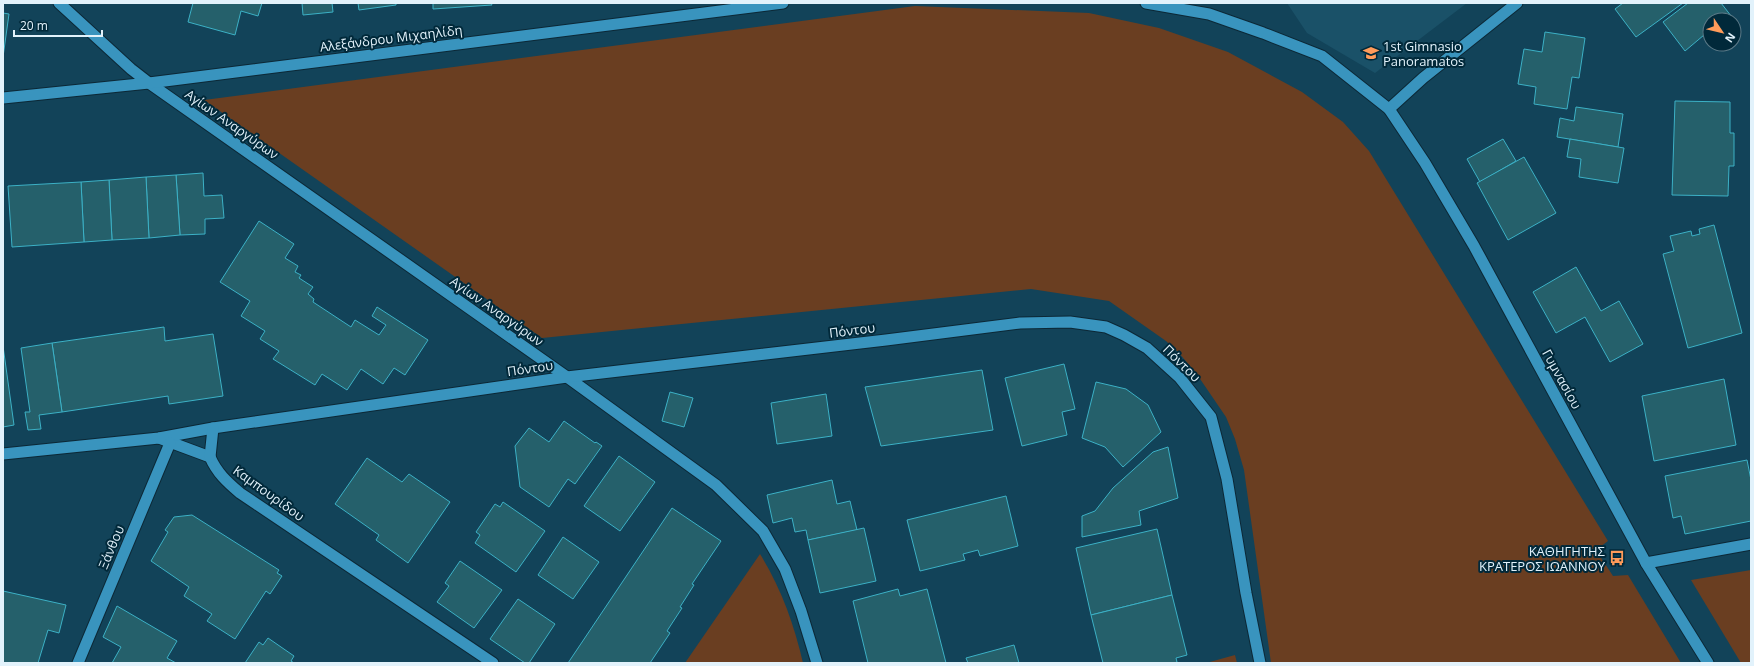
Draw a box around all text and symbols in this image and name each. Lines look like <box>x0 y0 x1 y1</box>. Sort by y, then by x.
scale bar <box>14 12 102 38</box>
north arrow <box>1702 12 1742 52</box>
text: 20 m <box>20 17 48 34</box>
street label: Aλεξάνδρου Mιχαηλίδη <box>319 20 463 56</box>
text: N <box>1722 30 1739 46</box>
place label: 1st Gimnasio Panoramatos <box>1383 37 1464 70</box>
school or university icon: 1st Gimnasio Panoramatos <box>1362 44 1380 62</box>
street label: Αγίων Αναργύρων <box>182 85 282 163</box>
street label: Αγίων Αναργύρων <box>447 272 547 350</box>
street label: Πόντου <box>828 318 876 342</box>
street label: Πόντου <box>1159 340 1205 386</box>
street label: Γυμνασίου <box>1538 346 1586 412</box>
street label: Πόντου <box>506 356 554 380</box>
street label: Καμπουρίδου <box>230 461 308 525</box>
street label: Ξάνθου <box>94 522 128 571</box>
place label: ΚΑΘΗΓΗΤΗΣ ΚΡΑΤΕΡΟΣ ΙΩΑΝΝΟΥ <box>1479 542 1606 575</box>
bus stop icon: ΚΑΘΗΓΗΤΗΣ ΚΡΑΤΕΡΟΣ ΙΩΑΝΝΟΥ <box>1608 549 1626 567</box>

